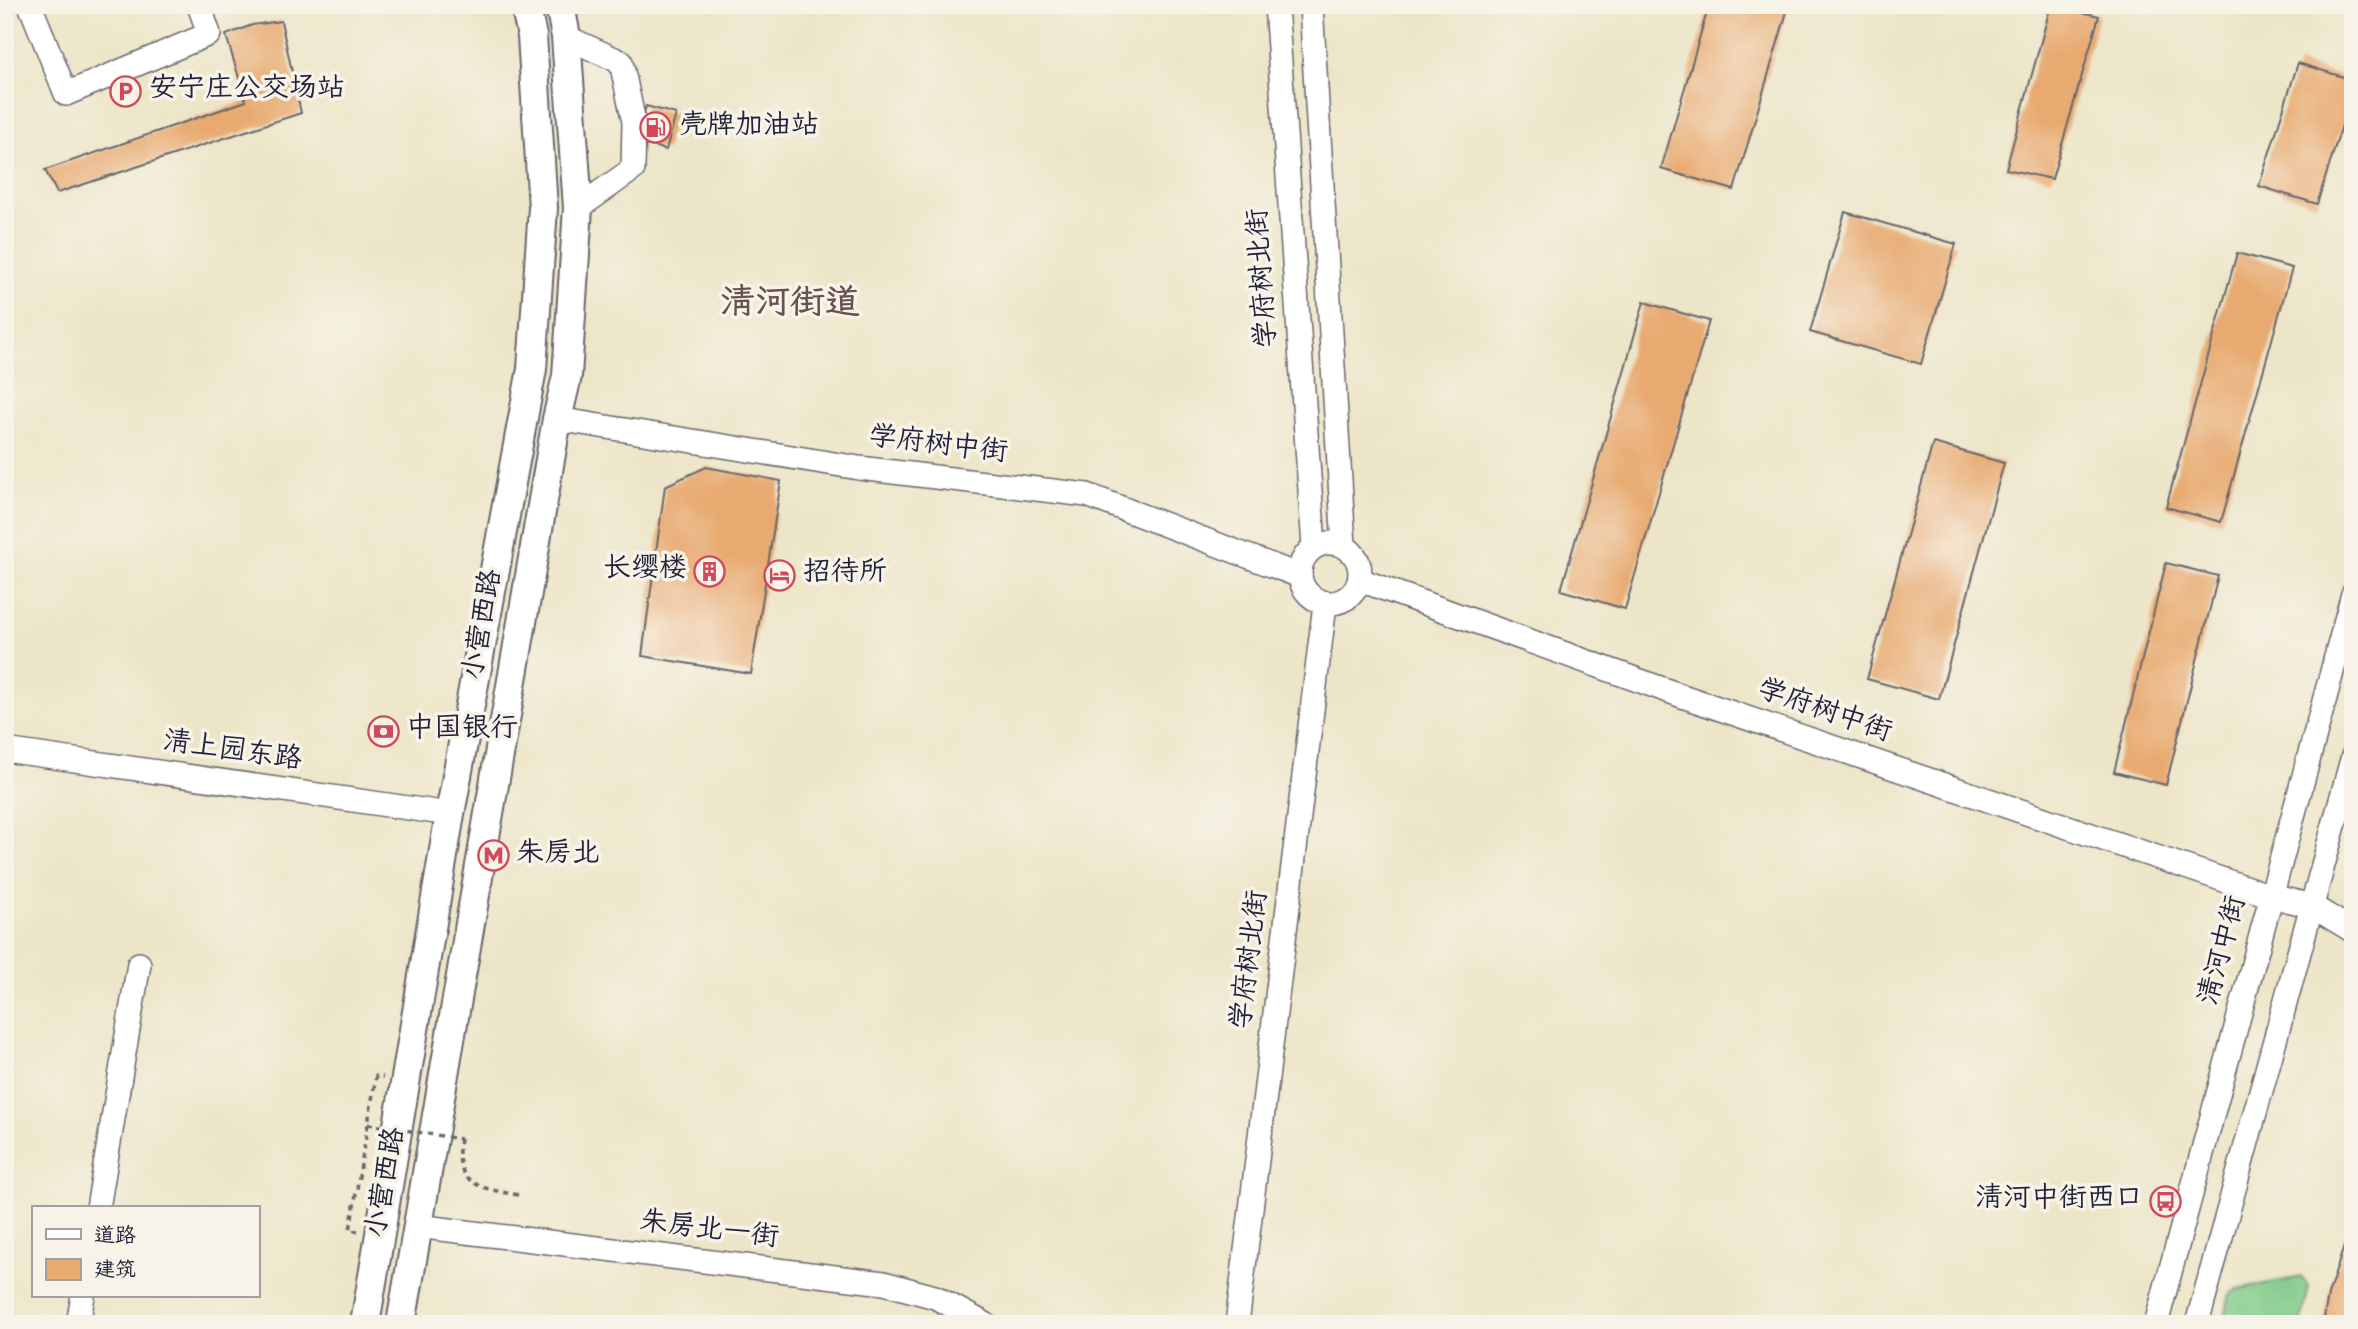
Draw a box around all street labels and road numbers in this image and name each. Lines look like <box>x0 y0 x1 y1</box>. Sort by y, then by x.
street label: 学府树北街 <box>1240 207 1290 349</box>
street label: 学府树中街 <box>866 419 1010 475</box>
street label: 小营西路 <box>456 566 514 684</box>
street label: 学府树中街 <box>1751 671 1897 755</box>
street label: 清上园东路 <box>160 723 304 783</box>
street label: 学府树北街 <box>1224 888 1280 1032</box>
street label: 清河中街 <box>2191 892 2259 1010</box>
street label: 小营西路 <box>359 1124 417 1242</box>
street label: 朱房北一街 <box>637 1204 781 1260</box>

